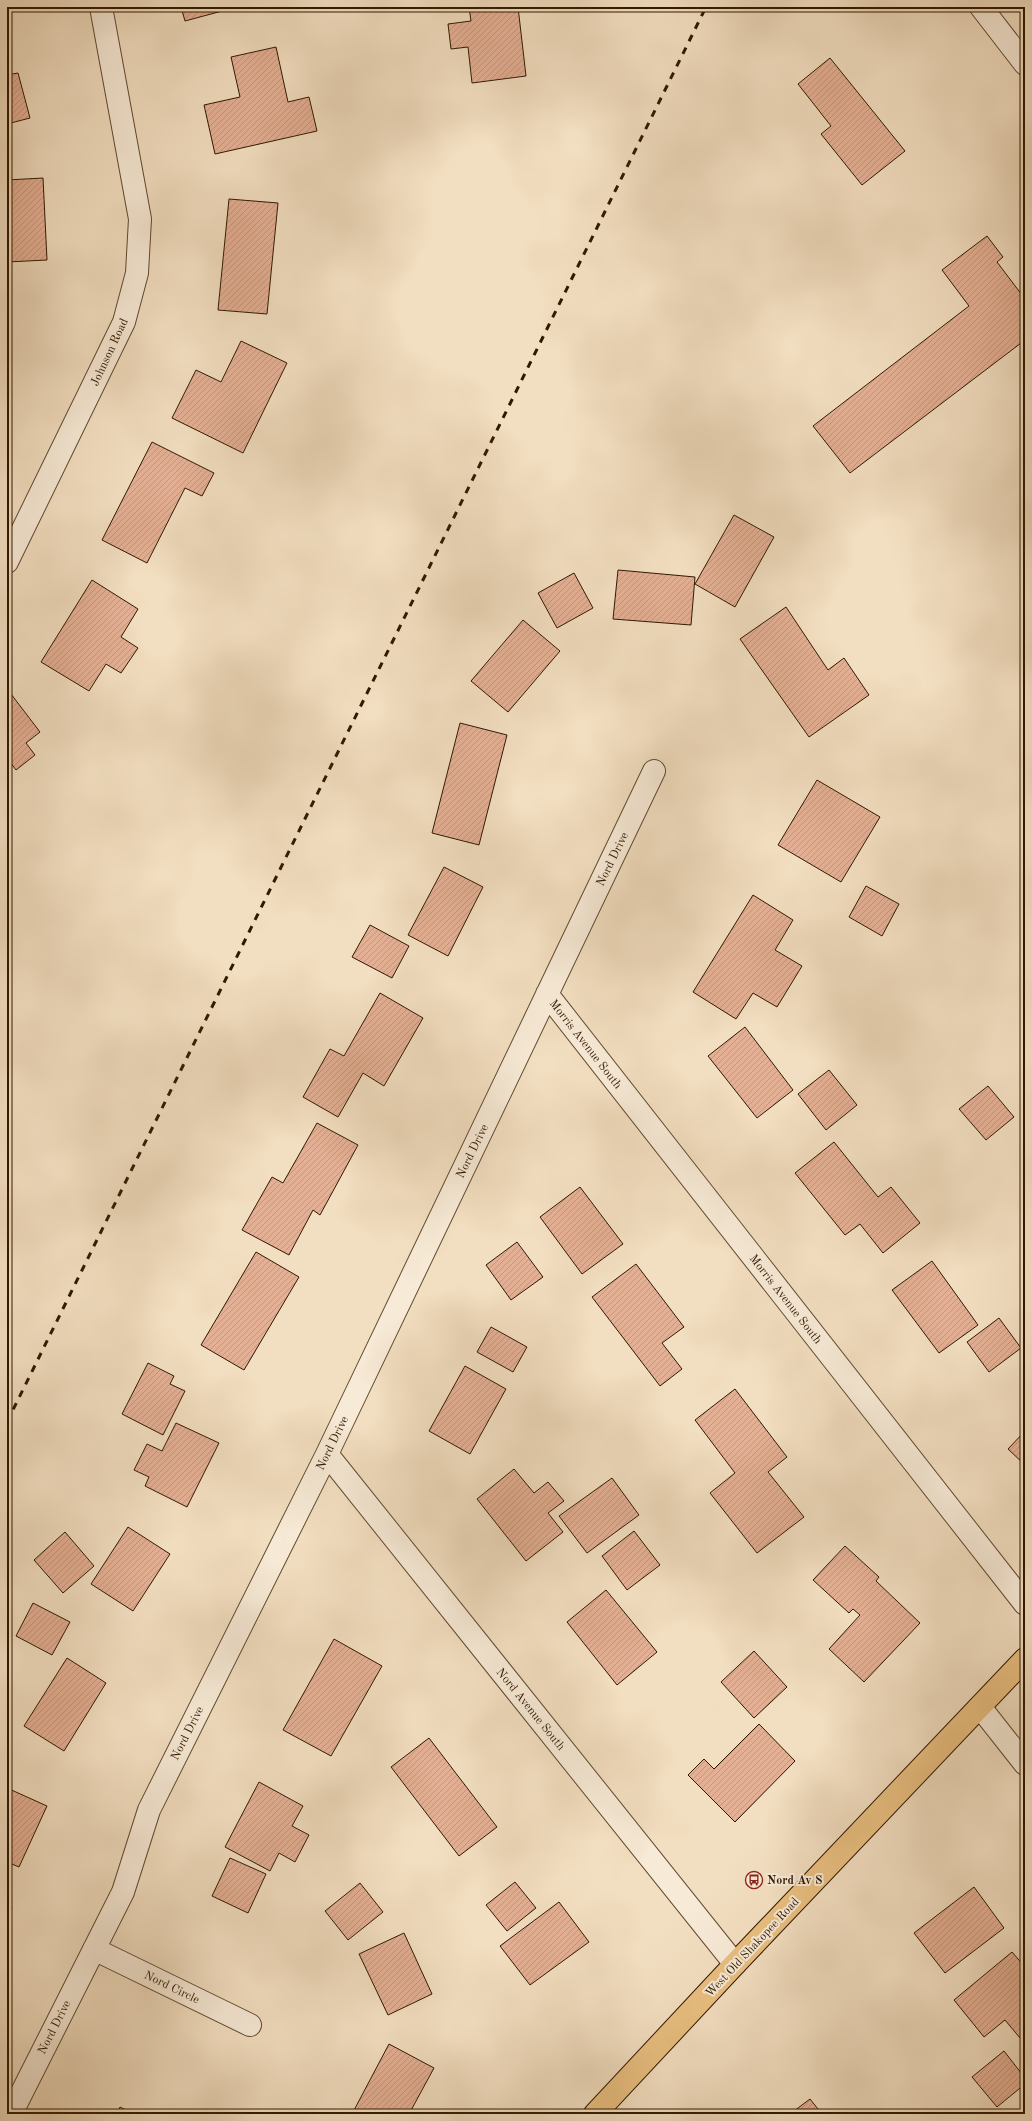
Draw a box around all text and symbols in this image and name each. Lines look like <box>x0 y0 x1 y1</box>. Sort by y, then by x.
street label: Johnson Road <box>89 317 131 388</box>
street label: Nord Drive <box>595 830 631 888</box>
street label: Morris Avenue South <box>547 998 624 1092</box>
street label: Nord Drive <box>455 1122 491 1180</box>
street label: Morris Avenue South <box>747 1253 824 1347</box>
street label: Nord Drive <box>315 1414 351 1472</box>
street label: Nord Avenue South <box>494 1666 567 1753</box>
street label: Nord Drive <box>169 1704 207 1762</box>
bus stop icon: Nord Av S <box>744 1870 764 1890</box>
place label: Nord Av S <box>767 1875 822 1887</box>
street label: West Old Shakopee Road <box>704 1896 802 2000</box>
street label: Nord Circle <box>142 1969 202 2007</box>
street label: Nord Drive <box>36 1998 74 2056</box>

